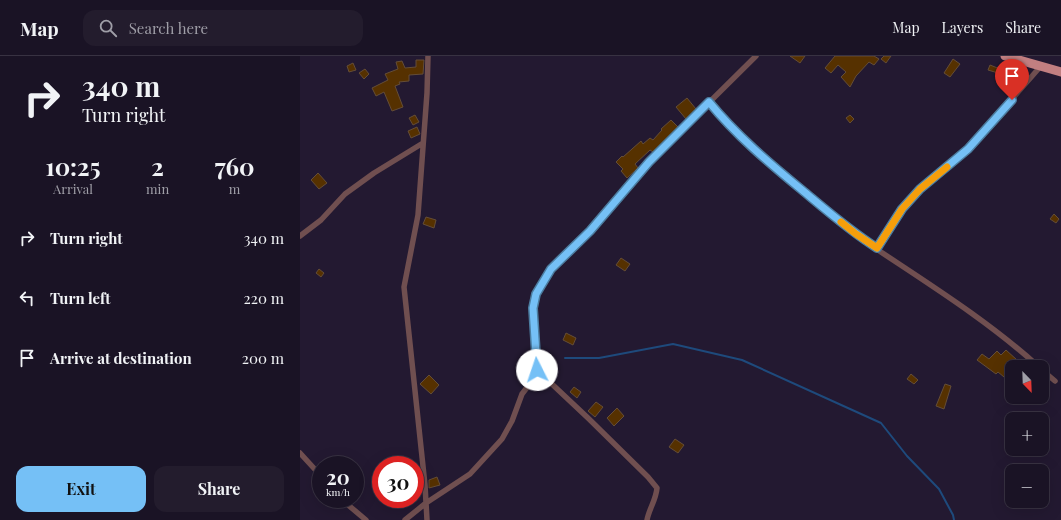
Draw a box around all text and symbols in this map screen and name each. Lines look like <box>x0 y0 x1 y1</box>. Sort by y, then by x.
search box <box>83 10 363 46</box>
text: Map <box>20 15 59 41</box>
icon: search <box>97 17 119 39</box>
text: Search here <box>129 18 208 38</box>
text: Map <box>892 18 920 37</box>
text: Layers <box>942 18 983 37</box>
text: Share <box>1005 18 1041 37</box>
pin <box>995 59 1029 100</box>
icon: arrive <box>1001 65 1023 87</box>
text: 340 m <box>82 67 160 104</box>
icon: right <box>16 72 68 124</box>
text: Turn right <box>82 103 165 127</box>
text: 10:25 <box>45 150 101 182</box>
text: 2 <box>151 150 164 182</box>
text: 760 <box>215 150 255 182</box>
text: Arrival <box>53 180 93 197</box>
text: min <box>146 180 169 197</box>
text: m <box>229 180 240 197</box>
icon: right <box>16 227 38 249</box>
text: Turn right <box>50 228 123 248</box>
text: 340 m <box>244 228 284 248</box>
icon: left <box>16 287 38 309</box>
text: Turn left <box>50 288 111 308</box>
text: 220 m <box>244 288 284 308</box>
icon: arrive <box>16 347 38 369</box>
text: Arrive at destination <box>50 348 192 368</box>
text: 200 m <box>242 348 284 368</box>
position arrow <box>516 349 558 391</box>
north arrow <box>1005 360 1049 404</box>
map controls <box>1005 360 1049 508</box>
button: + <box>1005 412 1049 456</box>
speed limit sign: 30 <box>372 456 424 508</box>
text: 20 <box>326 463 350 490</box>
button: − <box>1005 464 1049 508</box>
button: Exit <box>16 466 146 512</box>
button: Share <box>154 466 284 512</box>
text: km/h <box>326 485 350 499</box>

